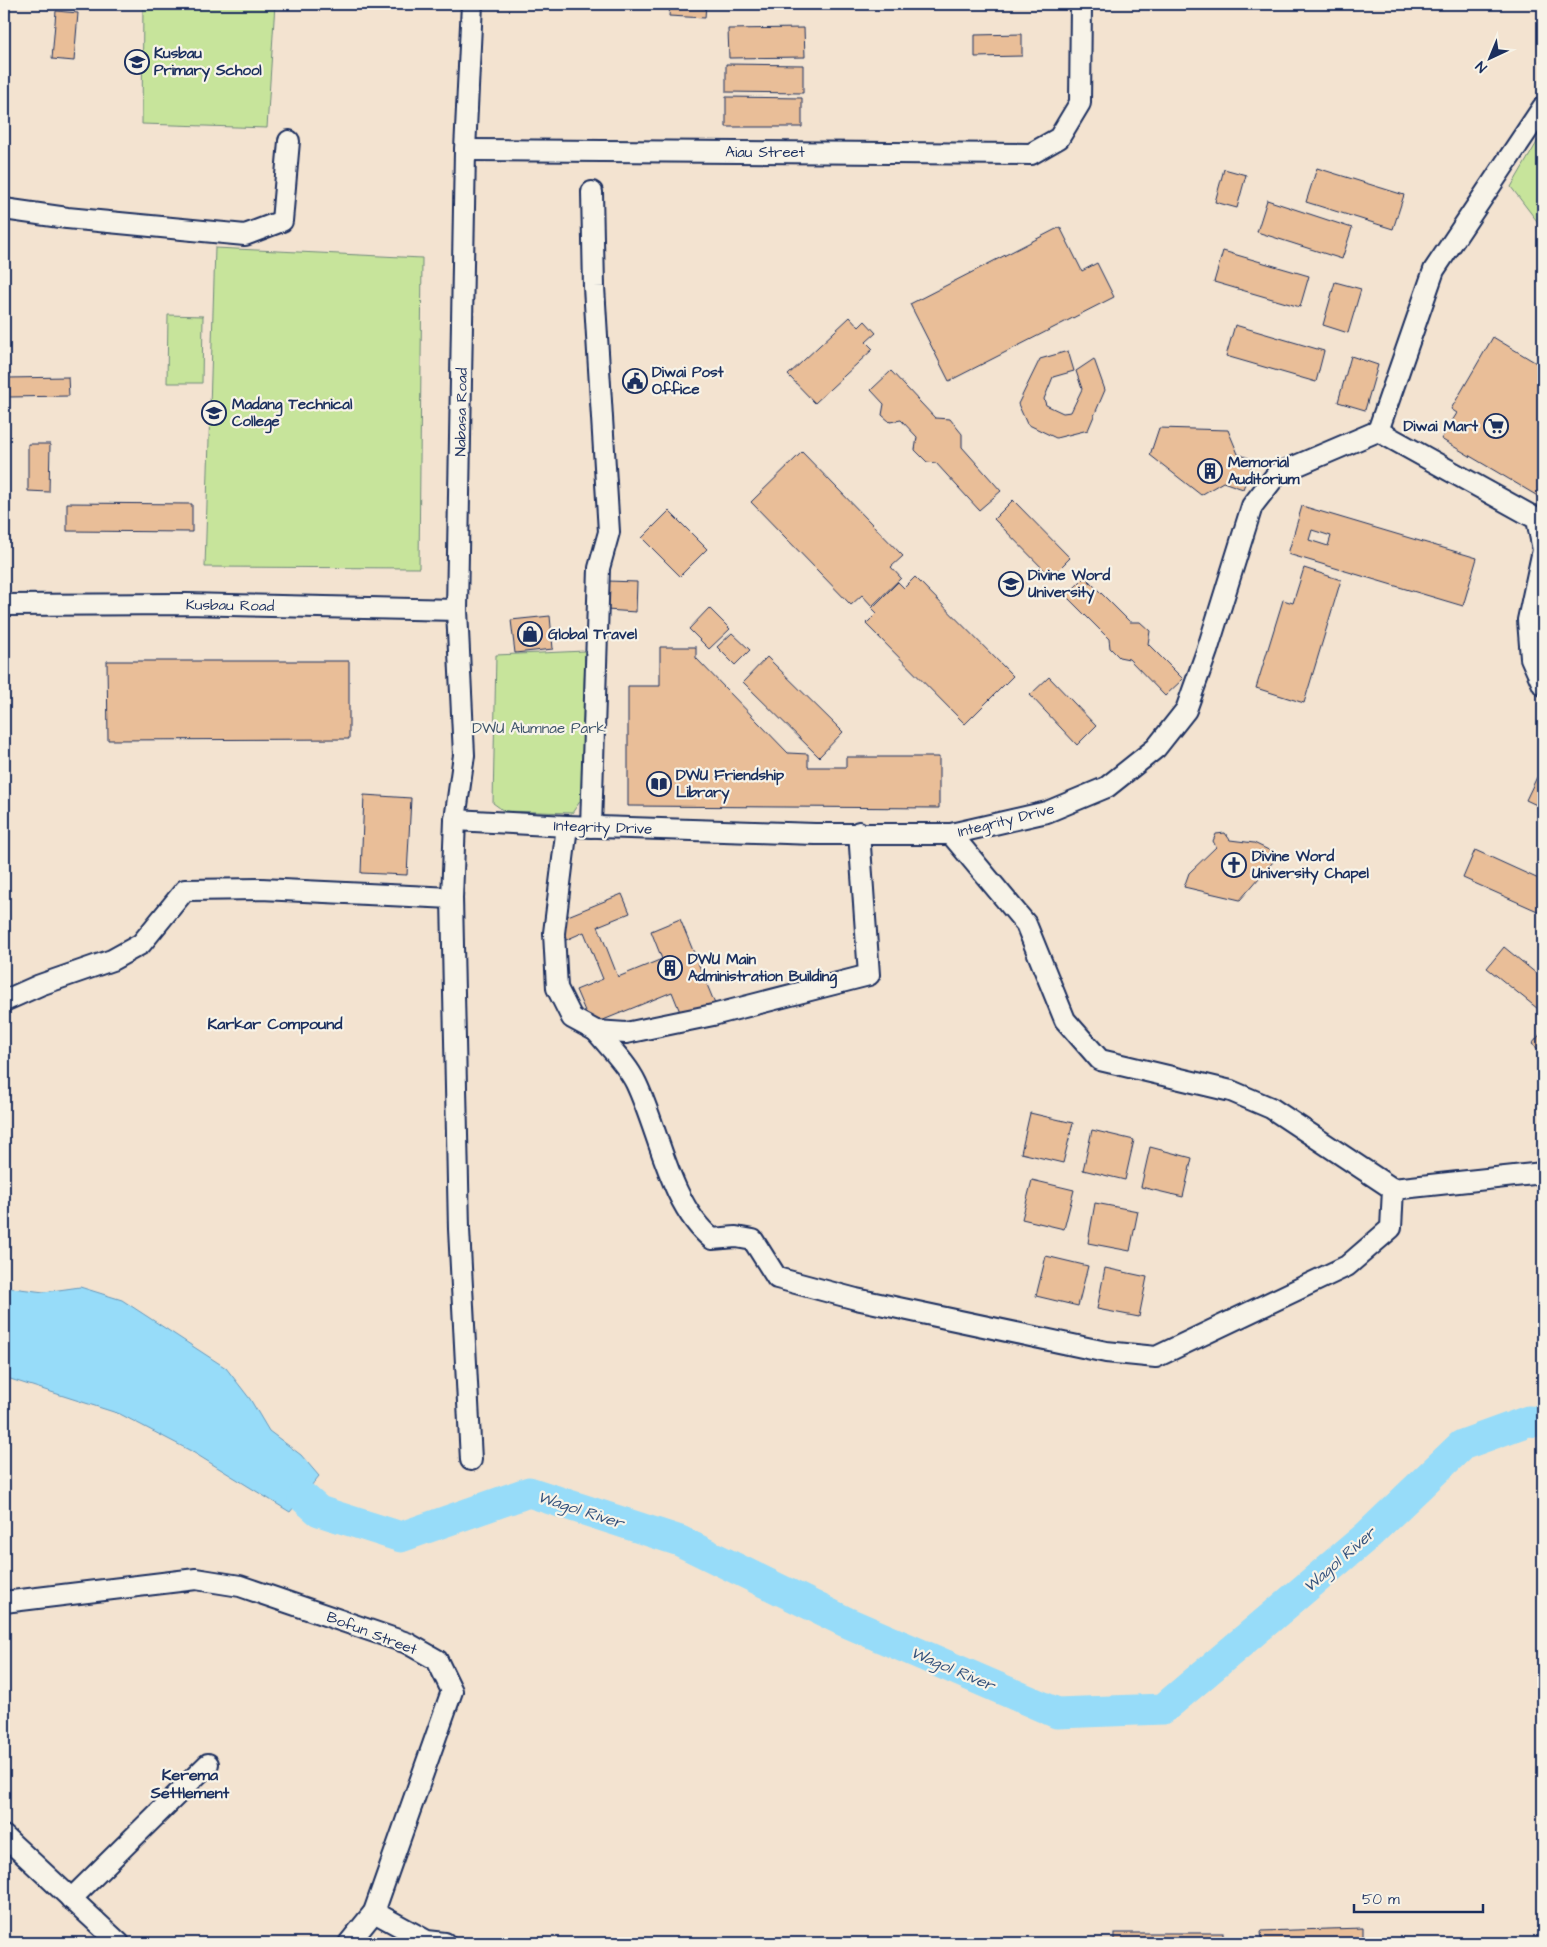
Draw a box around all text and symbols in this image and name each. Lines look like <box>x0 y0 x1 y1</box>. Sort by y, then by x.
north arrow <box>1464 32 1514 82</box>
place label: Kusbau Primary School <box>154 43 262 82</box>
school or university icon: Kusbau Primary School <box>124 49 150 75</box>
text: N <box>1471 56 1492 77</box>
street label: Aiau Street <box>725 142 805 163</box>
place label: Diwai Post Office <box>652 362 725 400</box>
street label: Nabasa Road <box>450 367 473 457</box>
public building icon: Diwai Post Office <box>622 368 648 394</box>
place label: Madang Technical College <box>232 394 353 434</box>
school or university icon: Madang Technical College <box>201 400 227 426</box>
supermarket icon: Diwai Mart <box>1483 413 1509 439</box>
place label: Diwai Mart <box>1404 416 1479 437</box>
place label: Memorial Auditorium <box>1228 452 1300 490</box>
building icon: Memorial Auditorium <box>1197 458 1223 484</box>
place label: Divine Word University <box>1028 565 1110 604</box>
school or university icon: Divine Word University <box>998 571 1024 597</box>
street label: Kusbau Road <box>186 594 275 617</box>
shop icon: Global Travel <box>517 621 543 647</box>
place label: Global Travel <box>548 624 638 645</box>
park label: DWU Alumnae Park <box>472 718 606 739</box>
place label: DWU Friendship Library <box>676 765 785 804</box>
library icon: DWU Friendship Library <box>646 771 672 797</box>
street label: Integrity Drive <box>956 798 1057 844</box>
street label: Integrity Drive <box>553 815 653 841</box>
place label: Divine Word University Chapel <box>1252 846 1370 885</box>
church icon: Divine Word University Chapel <box>1221 852 1247 878</box>
place label: DWU Main Administration Building <box>688 949 837 989</box>
building icon: DWU Main Administration Building <box>657 955 683 981</box>
district label: Karkar Compound <box>208 1013 343 1035</box>
water label: Wagol River <box>535 1486 628 1536</box>
water label: Wagol River <box>1299 1521 1383 1598</box>
street label: Bofun Street <box>324 1607 420 1660</box>
water label: Wagol River <box>907 1641 1000 1698</box>
district label: Kerema Settlement <box>150 1764 230 1804</box>
scale bar <box>1354 1882 1483 1914</box>
text: 50 m <box>1362 1889 1400 1910</box>

